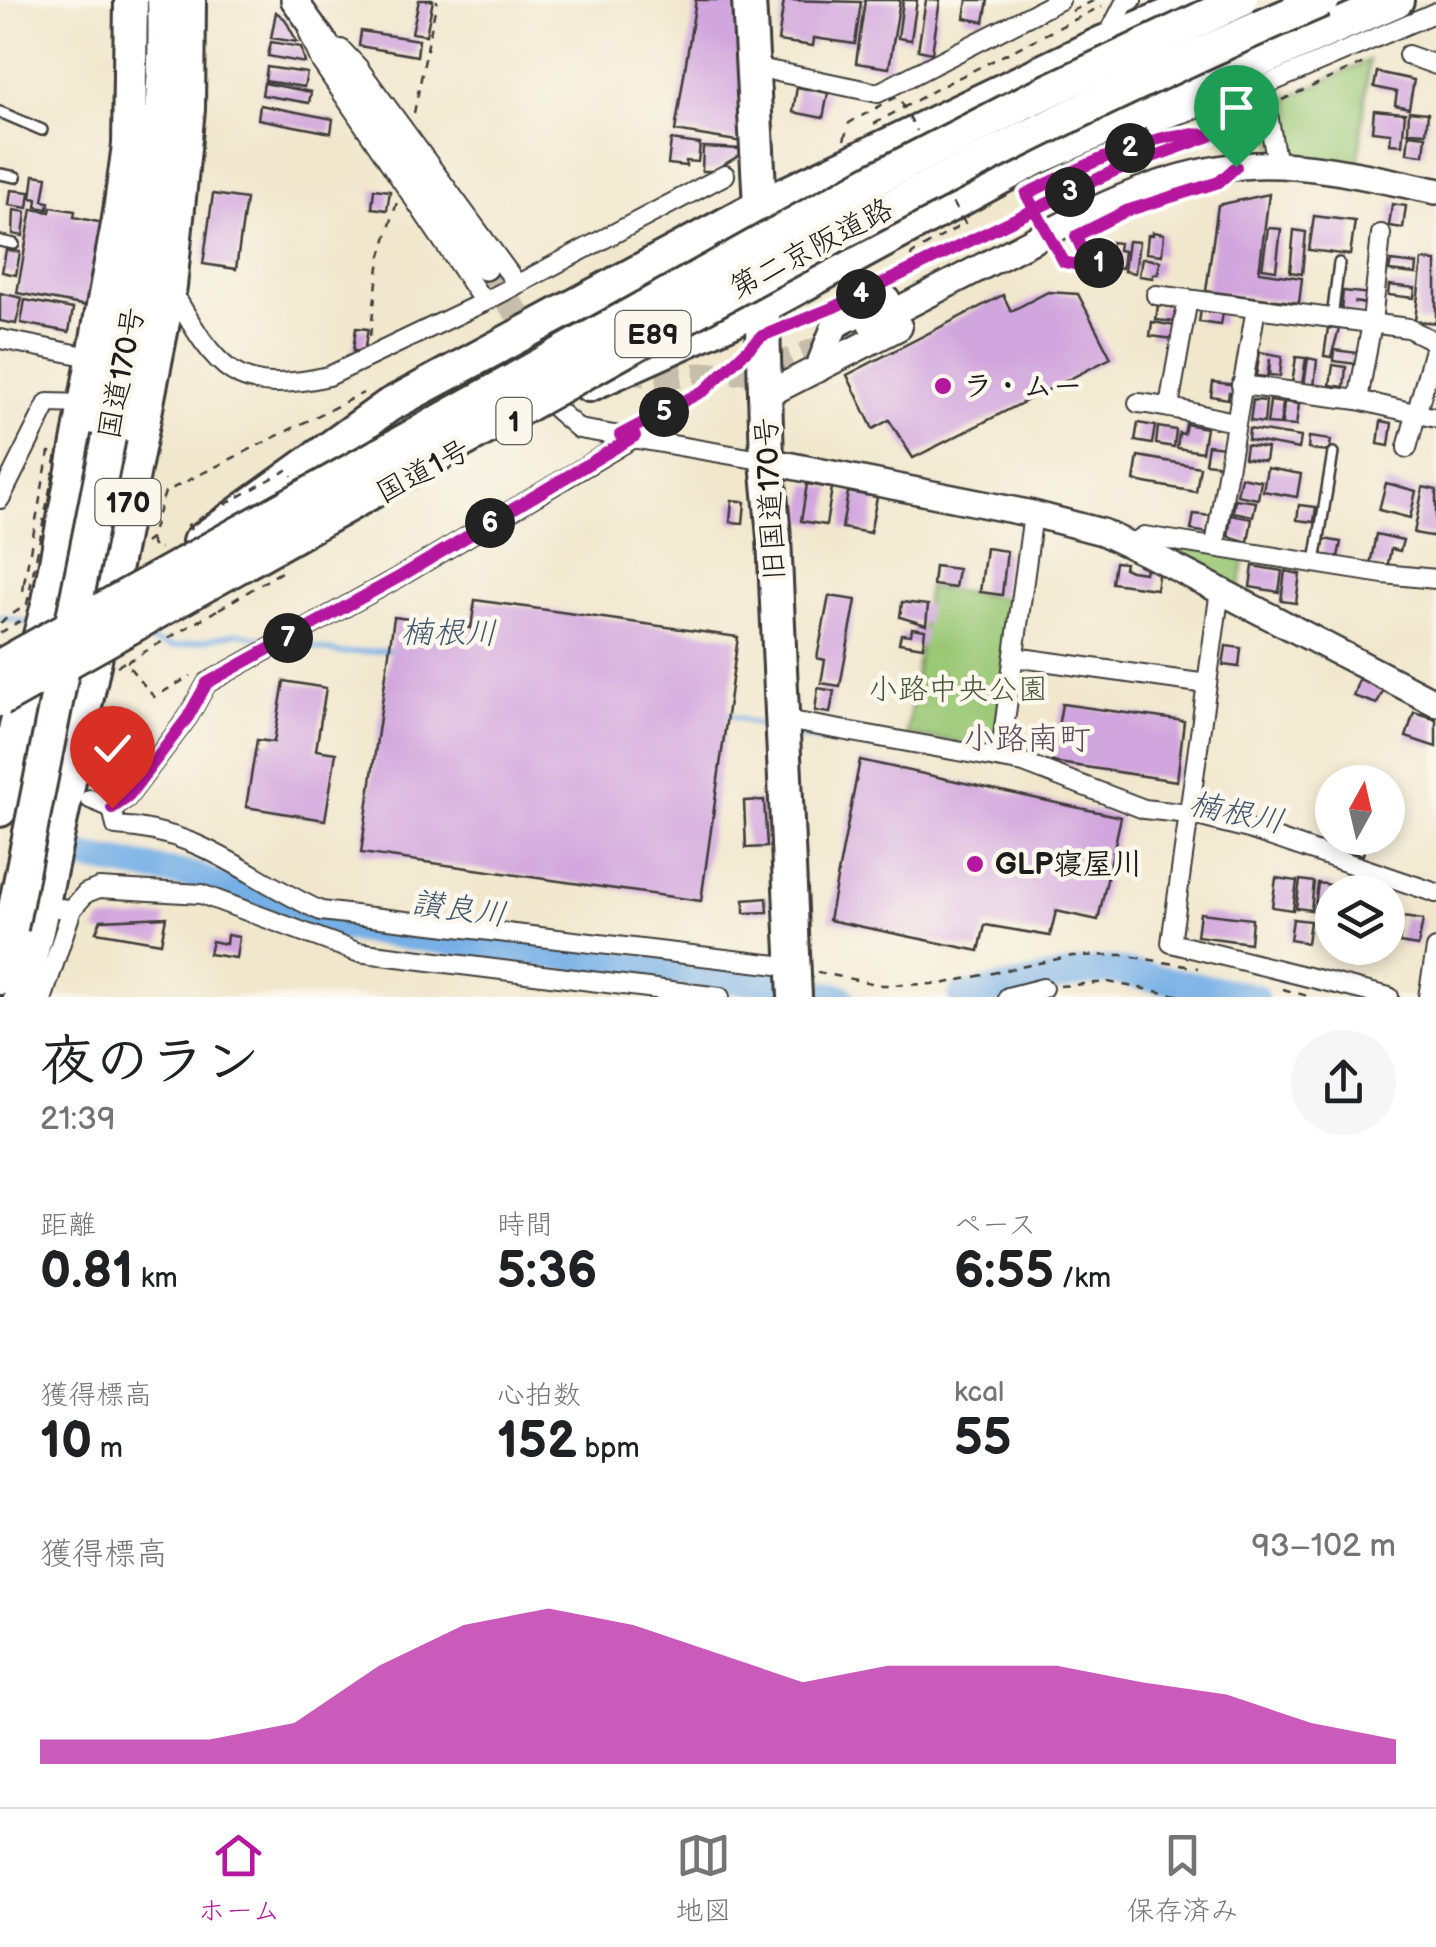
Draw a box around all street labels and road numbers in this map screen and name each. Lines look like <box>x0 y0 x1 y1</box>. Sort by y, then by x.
street label: 第二京阪道路 <box>724 191 899 307</box>
street label: 国道170号 <box>92 304 152 442</box>
road number: E89 <box>616 311 690 357</box>
road number: 1 <box>496 398 532 444</box>
street label: 旧国道170号 <box>749 416 793 582</box>
street label: 国道1号 <box>370 432 477 512</box>
road number: 170 <box>96 479 160 525</box>

